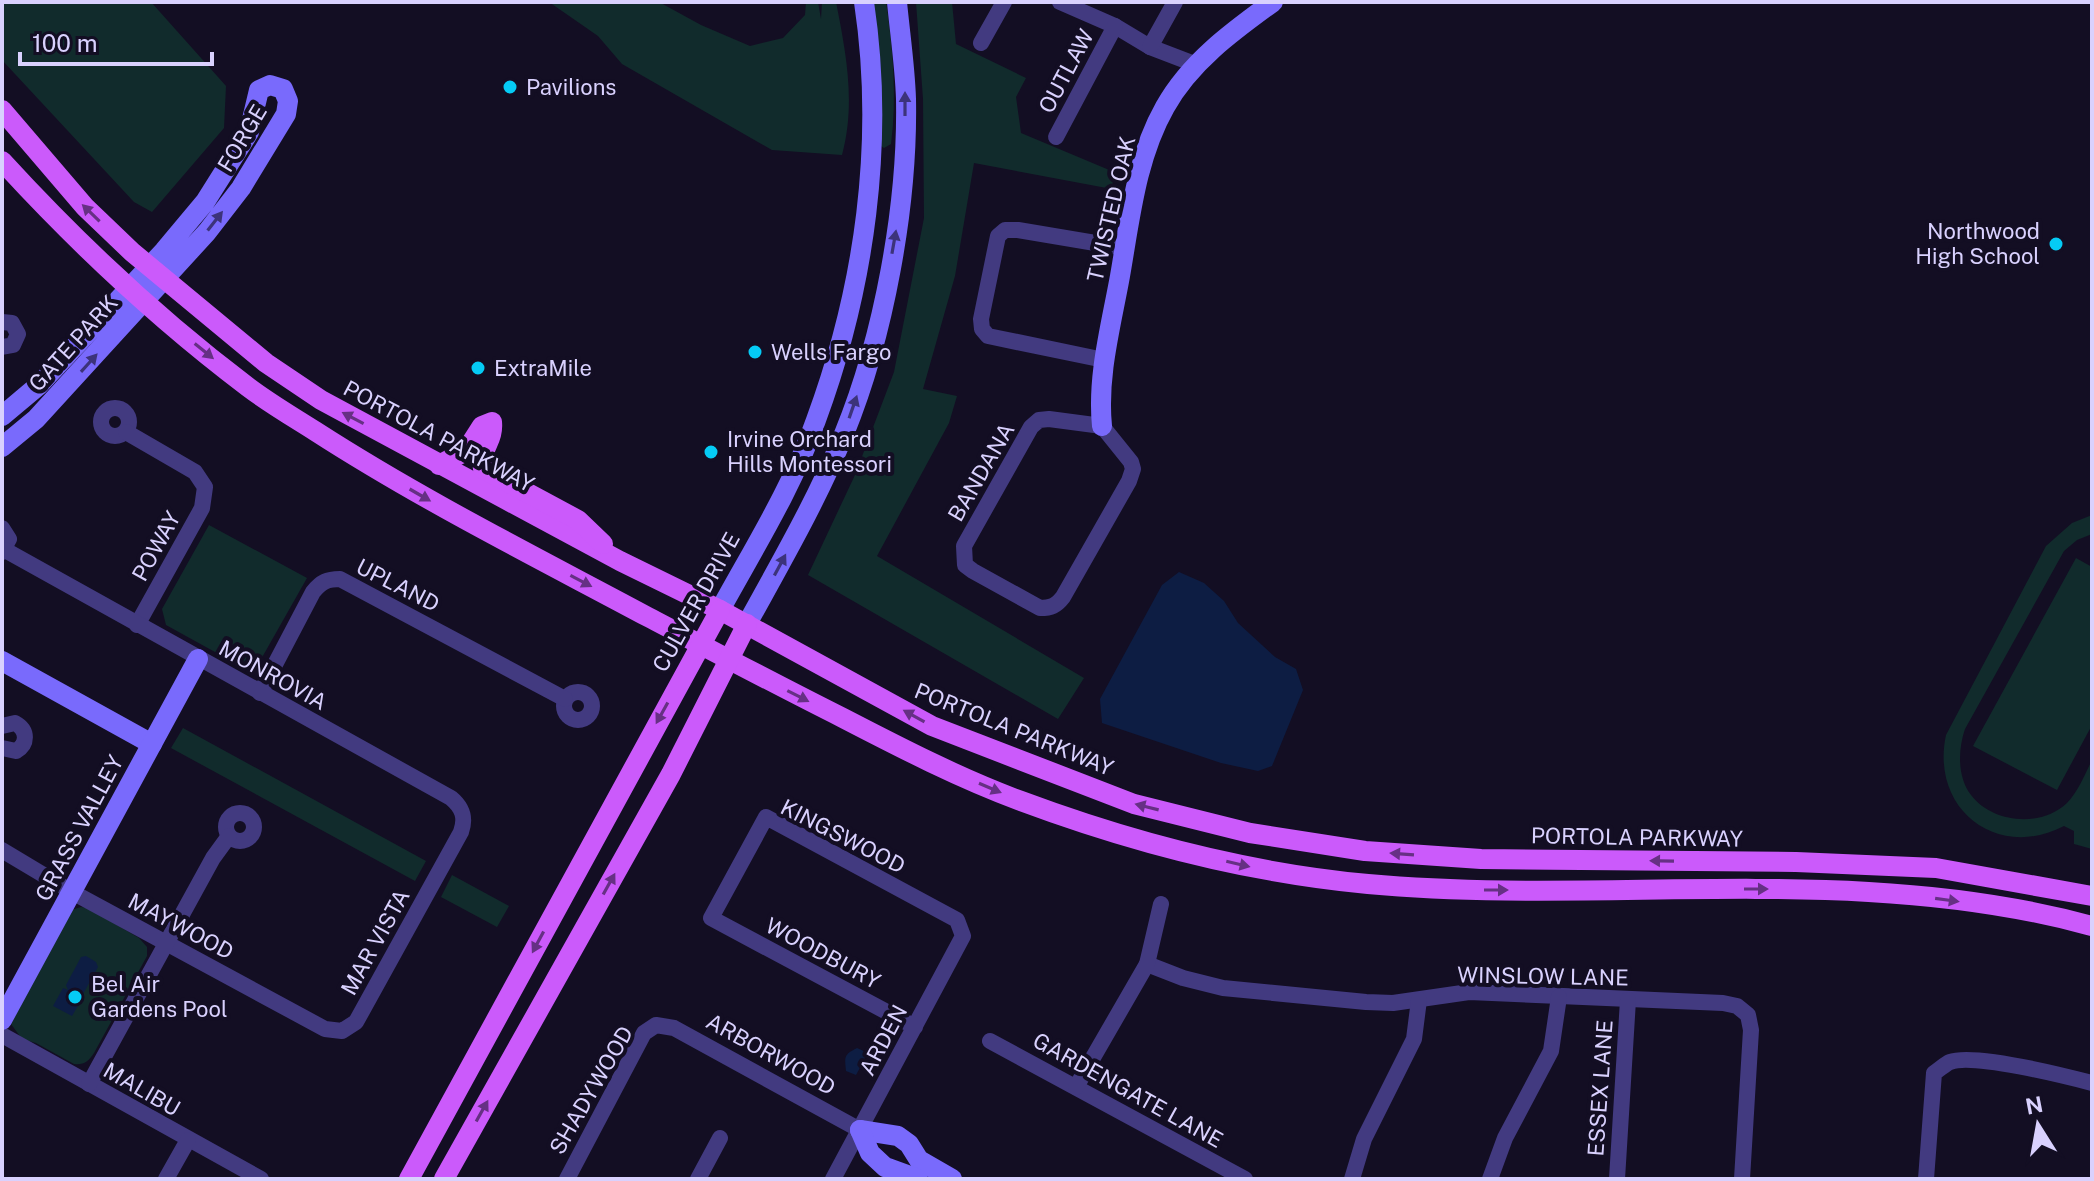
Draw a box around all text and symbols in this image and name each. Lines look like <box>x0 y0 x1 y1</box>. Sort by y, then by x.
scale bar <box>20 16 212 66</box>
street label: OUTLAW <box>1033 25 1099 117</box>
text: 100 m <box>32 29 98 57</box>
place label: Pavilions <box>526 74 616 100</box>
marker: Pavilions <box>501 78 519 96</box>
one-way arrow <box>899 91 911 116</box>
street label: FORGE <box>212 100 272 176</box>
street label: TWISTED OAK <box>1082 134 1140 284</box>
one-way arrow <box>82 205 101 223</box>
one-way arrow <box>206 211 223 231</box>
place label: Northwood High School <box>1915 218 2040 269</box>
one-way arrow <box>889 229 901 254</box>
marker: Northwood High School <box>2047 235 2065 253</box>
street label: GATE PARK <box>23 290 123 396</box>
place label: Wells Fargo <box>771 339 892 365</box>
one-way arrow <box>193 342 213 359</box>
marker: Wells Fargo <box>746 343 764 361</box>
one-way arrow <box>80 353 97 373</box>
place label: ExtraMile <box>494 355 592 381</box>
marker: ExtraMile <box>469 359 487 377</box>
street label: PORTOLA PARKWAY <box>339 375 539 498</box>
one-way arrow <box>848 395 860 419</box>
one-way arrow <box>342 411 365 425</box>
street label: BANDANA <box>942 418 1020 526</box>
place label: Irvine Orchard Hills Montessori <box>727 426 892 477</box>
marker: Irvine Orchard Hills Montessori <box>702 443 720 461</box>
one-way arrow <box>409 488 431 502</box>
street label: POWAY <box>126 506 186 585</box>
street label: CULVER DRIVE <box>647 528 745 676</box>
street label: UPLAND <box>352 553 444 617</box>
one-way arrow <box>773 553 786 576</box>
one-way arrow <box>570 574 593 588</box>
street label: MONROVIA <box>215 635 331 715</box>
street label: PORTOLA PARKWAY <box>911 677 1118 781</box>
one-way arrow <box>786 689 809 702</box>
one-way arrow <box>655 702 669 724</box>
one-way arrow <box>903 709 925 723</box>
street label: GRASS VALLEY <box>30 750 129 905</box>
one-way arrow <box>978 781 1002 794</box>
street label: KINGSWOOD <box>776 793 910 879</box>
one-way arrow <box>1134 801 1159 813</box>
street label: PORTOLA PARKWAY <box>1531 822 1744 852</box>
one-way arrow <box>1389 847 1414 860</box>
one-way arrow <box>1649 855 1674 867</box>
one-way arrow <box>1226 858 1251 871</box>
one-way arrow <box>602 873 616 895</box>
one-way arrow <box>1744 883 1769 895</box>
one-way arrow <box>1484 884 1509 897</box>
street label: MAR VISTA <box>335 885 415 999</box>
street label: MAYWOOD <box>124 887 238 965</box>
one-way arrow <box>1935 894 1960 907</box>
street label: WOODBURY <box>761 912 885 994</box>
one-way arrow <box>531 930 545 953</box>
street label: WINSLOW LANE <box>1457 962 1629 990</box>
place label: Bel Air Gardens Pool <box>91 971 228 1022</box>
marker: Bel Air Gardens Pool <box>66 988 84 1006</box>
street label: ARDEN <box>854 1000 912 1080</box>
street label: ARBORWOOD <box>702 1008 840 1100</box>
street label: ESSEX LANE <box>1582 1019 1618 1157</box>
street label: SHADYWOOD <box>544 1021 638 1159</box>
street label: GARDENGATE LANE <box>1028 1027 1228 1153</box>
street label: MALIBU <box>99 1057 185 1121</box>
north arrow <box>1998 1085 2078 1165</box>
text: N <box>2023 1091 2045 1120</box>
one-way arrow <box>475 1100 489 1122</box>

